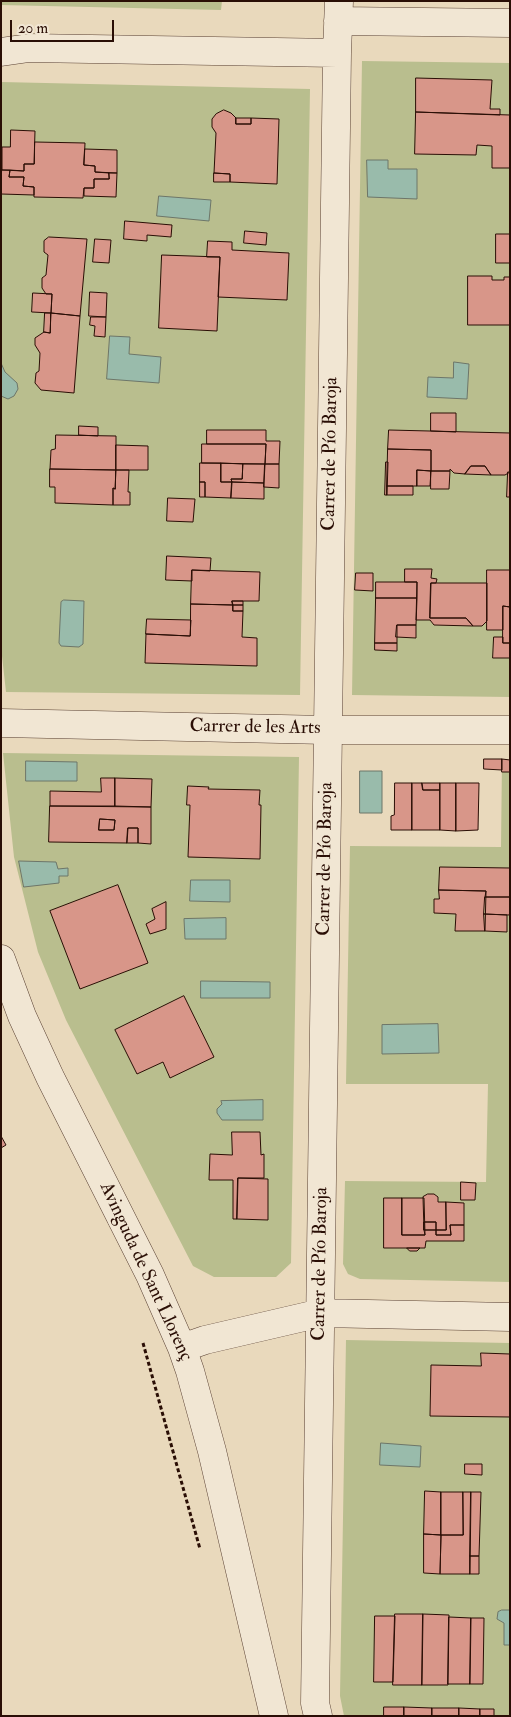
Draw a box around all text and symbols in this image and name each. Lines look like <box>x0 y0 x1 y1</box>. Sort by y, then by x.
scale bar <box>12 10 116 42</box>
text: 20 m <box>18 19 48 38</box>
street label: Carrer de Pío Baroja <box>318 377 344 531</box>
street label: Carrer de les Arts <box>189 715 321 741</box>
street label: Carrer de Pío Baroja <box>313 782 339 936</box>
street label: Avinguda de Sant Llorenç <box>94 1179 196 1365</box>
street label: Carrer de Pío Baroja <box>308 1187 334 1341</box>

